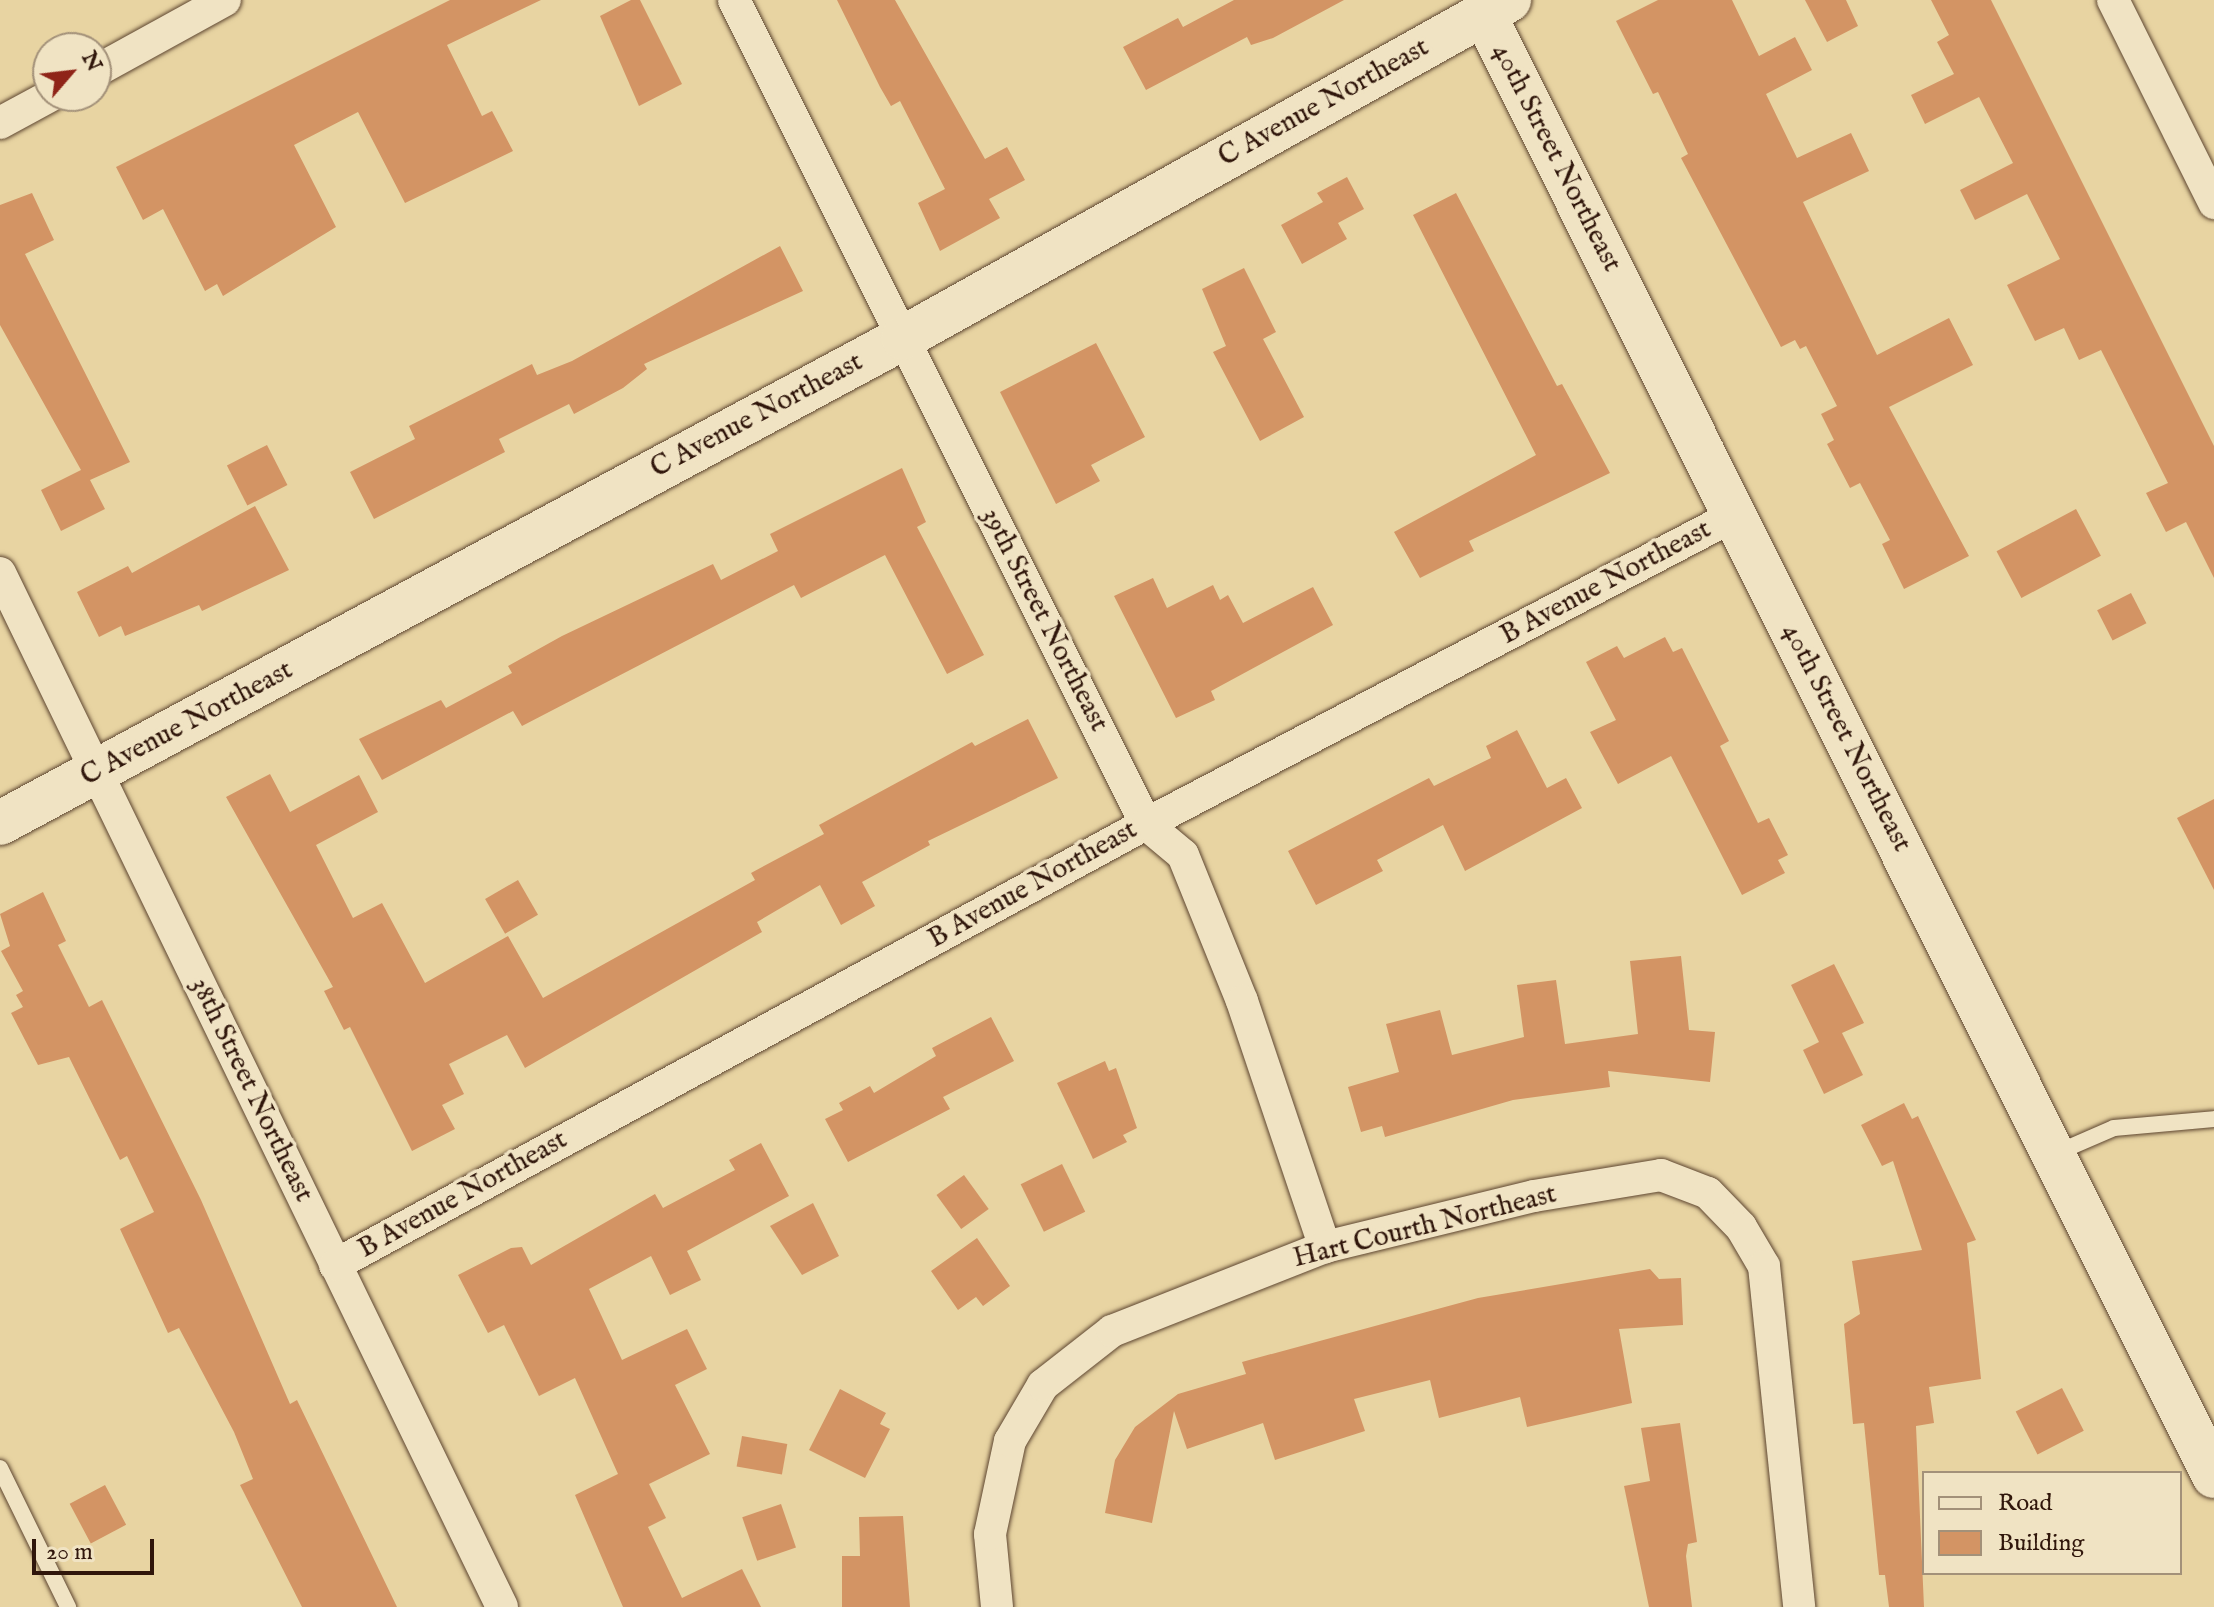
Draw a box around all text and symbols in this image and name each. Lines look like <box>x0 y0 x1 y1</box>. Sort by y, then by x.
street label: C Avenue Northeast <box>1213 31 1435 175</box>
north arrow <box>32 32 112 112</box>
street label: 40th Street Northeast <box>1484 38 1628 278</box>
text: N <box>75 47 108 77</box>
street label: C Avenue Northeast <box>645 346 869 486</box>
street label: 39th Street Northeast <box>973 503 1115 737</box>
street label: B Avenue Northeast <box>1495 513 1717 653</box>
street label: 40th Street Northeast <box>1774 618 1918 858</box>
street label: C Avenue Northeast <box>75 654 299 794</box>
street label: B Avenue Northeast <box>923 814 1143 956</box>
street label: 38th Street Northeast <box>182 972 320 1208</box>
street label: B Avenue Northeast <box>353 1124 573 1266</box>
street label: Hart Courth Northeast <box>1290 1178 1560 1276</box>
legend <box>1922 1471 2182 1575</box>
text: Road <box>1998 1488 2052 1519</box>
scale bar <box>36 1523 158 1573</box>
text: Building <box>1998 1528 2084 1559</box>
text: 20 m <box>46 1537 93 1568</box>

